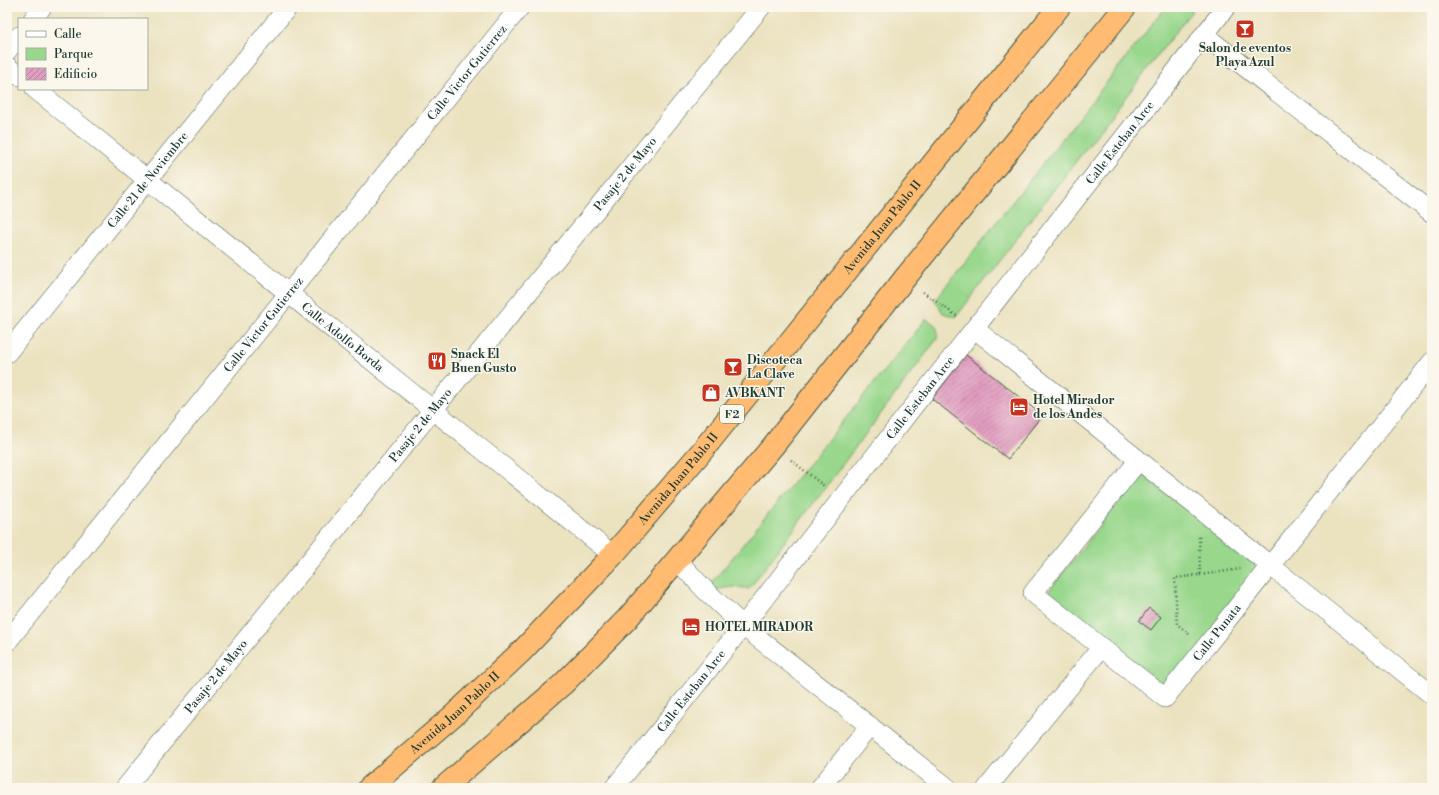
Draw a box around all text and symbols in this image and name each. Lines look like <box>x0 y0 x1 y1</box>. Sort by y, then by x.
legend <box>18 18 148 90</box>
bar icon: Salon de eventos Playa Azul <box>1234 18 1256 40</box>
street label: Calle Victor Gutierrez <box>424 22 511 124</box>
text: Calle <box>54 27 81 42</box>
place label: Salon de eventos Playa Azul <box>1199 41 1291 70</box>
text: Parque <box>54 47 93 62</box>
text: Edificio <box>54 67 97 82</box>
street label: Calle Esteban Arce <box>1083 98 1158 188</box>
street label: Calle 21 de Noviembre <box>104 129 192 231</box>
street label: Pasaje 2 de Mayo <box>591 134 660 214</box>
street label: Avenida Juan Pablo II <box>840 177 925 278</box>
street label: Calle Victor Gutierrez <box>221 274 307 376</box>
street label: Calle Adolfo Borda <box>298 300 387 376</box>
place label: Snack El Buen Gusto <box>451 347 517 376</box>
restaurant icon: Snack El Buen Gusto <box>426 350 448 372</box>
place label: Discoteca La Clave <box>747 353 803 382</box>
street label: Calle Esteban Arce <box>883 353 958 443</box>
bar icon: Discoteca La Clave <box>722 356 744 378</box>
shop icon: AVBKANT <box>700 382 722 404</box>
street label: Pasaje 2 de Mayo <box>386 385 456 465</box>
place label: AVBKANT <box>724 386 785 401</box>
place label: Hotel Mirador de los Andes <box>1033 393 1115 422</box>
hotel icon: Hotel Mirador de los Andes <box>1008 396 1030 418</box>
road number: F2 <box>720 405 744 423</box>
street label: Avenida Juan Pablo II <box>634 430 722 529</box>
street label: Calle Punata <box>1190 600 1245 664</box>
hotel icon: HOTEL MIRADOR <box>680 616 702 638</box>
place label: HOTEL MIRADOR <box>705 620 814 635</box>
street label: Pasaje 2 de Mayo <box>182 636 251 717</box>
street label: Calle Esteban Arce <box>654 647 729 736</box>
street label: Avenida Juan Pablo II <box>406 668 504 758</box>

